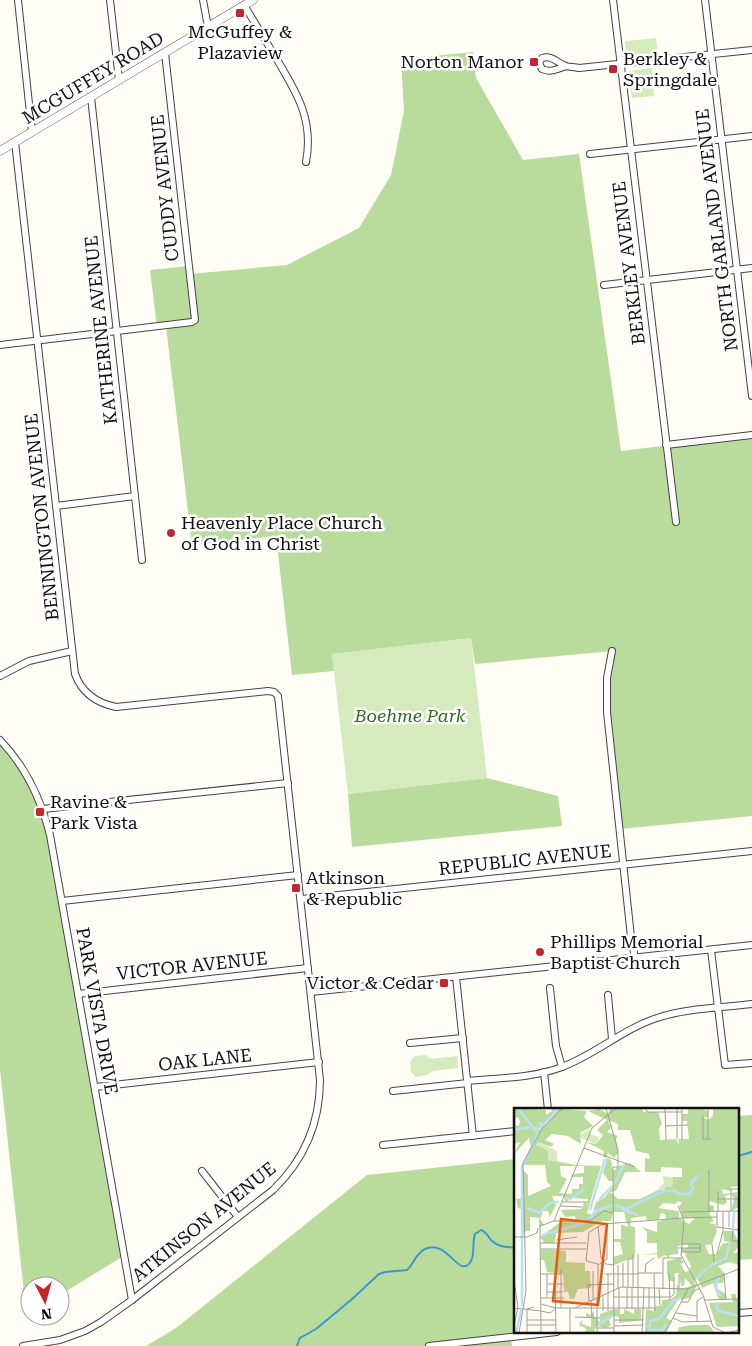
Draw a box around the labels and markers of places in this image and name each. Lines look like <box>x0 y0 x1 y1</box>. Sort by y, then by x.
marker: McGuffey & Plazaview <box>234 7 246 19</box>
place label: McGuffey & Plazaview <box>188 21 292 63</box>
place label: Berkley & Springdale <box>623 48 717 90</box>
place label: Norton Manor <box>401 51 524 72</box>
marker: Norton Manor <box>528 56 540 68</box>
marker: Berkley & Springdale <box>607 63 619 75</box>
place label: Heavenly Place Church of God in Christ <box>181 512 383 554</box>
marker: Heavenly Place Church of God in Christ <box>165 527 177 539</box>
place label: Ravine & Park Vista <box>50 791 138 833</box>
marker: Ravine & Park Vista <box>34 806 46 818</box>
place label: Atkinson & Republic <box>306 867 402 909</box>
marker: Atkinson & Republic <box>290 882 302 894</box>
place label: Phillips Memorial Baptist Church <box>550 931 704 973</box>
marker: Phillips Memorial Baptist Church <box>534 946 546 958</box>
place label: Victor & Cedar <box>306 972 434 993</box>
marker: Victor & Cedar <box>438 977 450 989</box>

